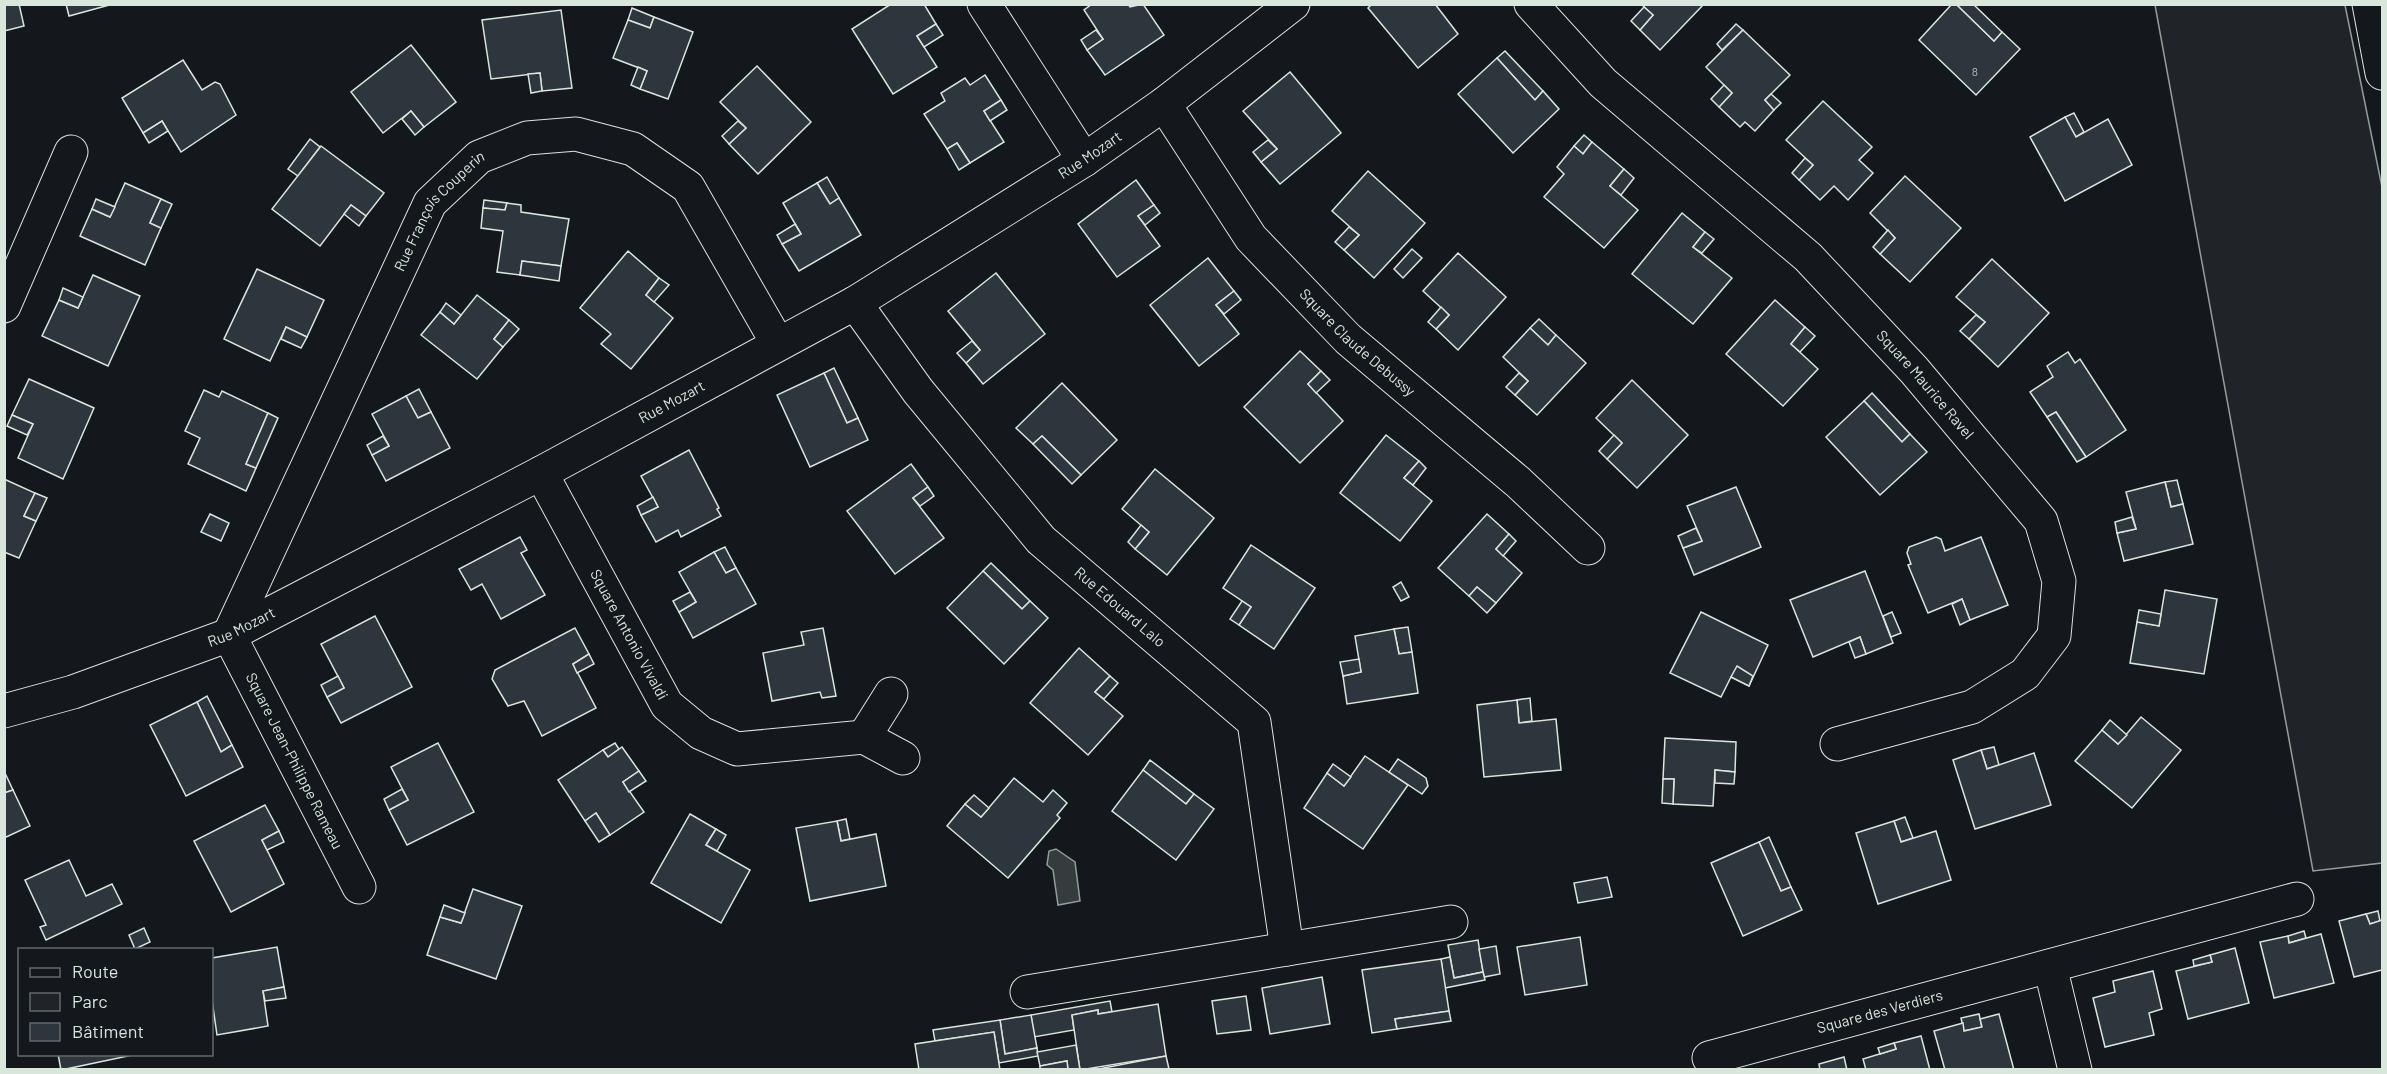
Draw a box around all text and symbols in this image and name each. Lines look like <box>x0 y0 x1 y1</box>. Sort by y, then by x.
house number: 8 <box>1972 64 1978 78</box>
street label: Rue Mozart <box>1054 127 1125 182</box>
street label: Rue François Couperin <box>390 146 487 274</box>
street label: Square Claude Debussy <box>1296 284 1419 400</box>
street label: Square Maurice Ravel <box>1873 326 1978 442</box>
street label: Rue Mozart <box>635 376 708 426</box>
street label: Rue Edouard Lalo <box>1071 563 1170 650</box>
street label: Square Antonio Vivaldi <box>587 566 672 703</box>
street label: Rue Mozart <box>205 603 278 650</box>
street label: Square Jean-Philippe Rameau <box>242 669 347 852</box>
legend <box>18 948 213 1056</box>
text: Route <box>72 960 118 982</box>
street label: Square des Verdiers <box>1815 985 1945 1036</box>
text: Parc <box>72 990 108 1012</box>
text: Bâtiment <box>72 1020 144 1042</box>

